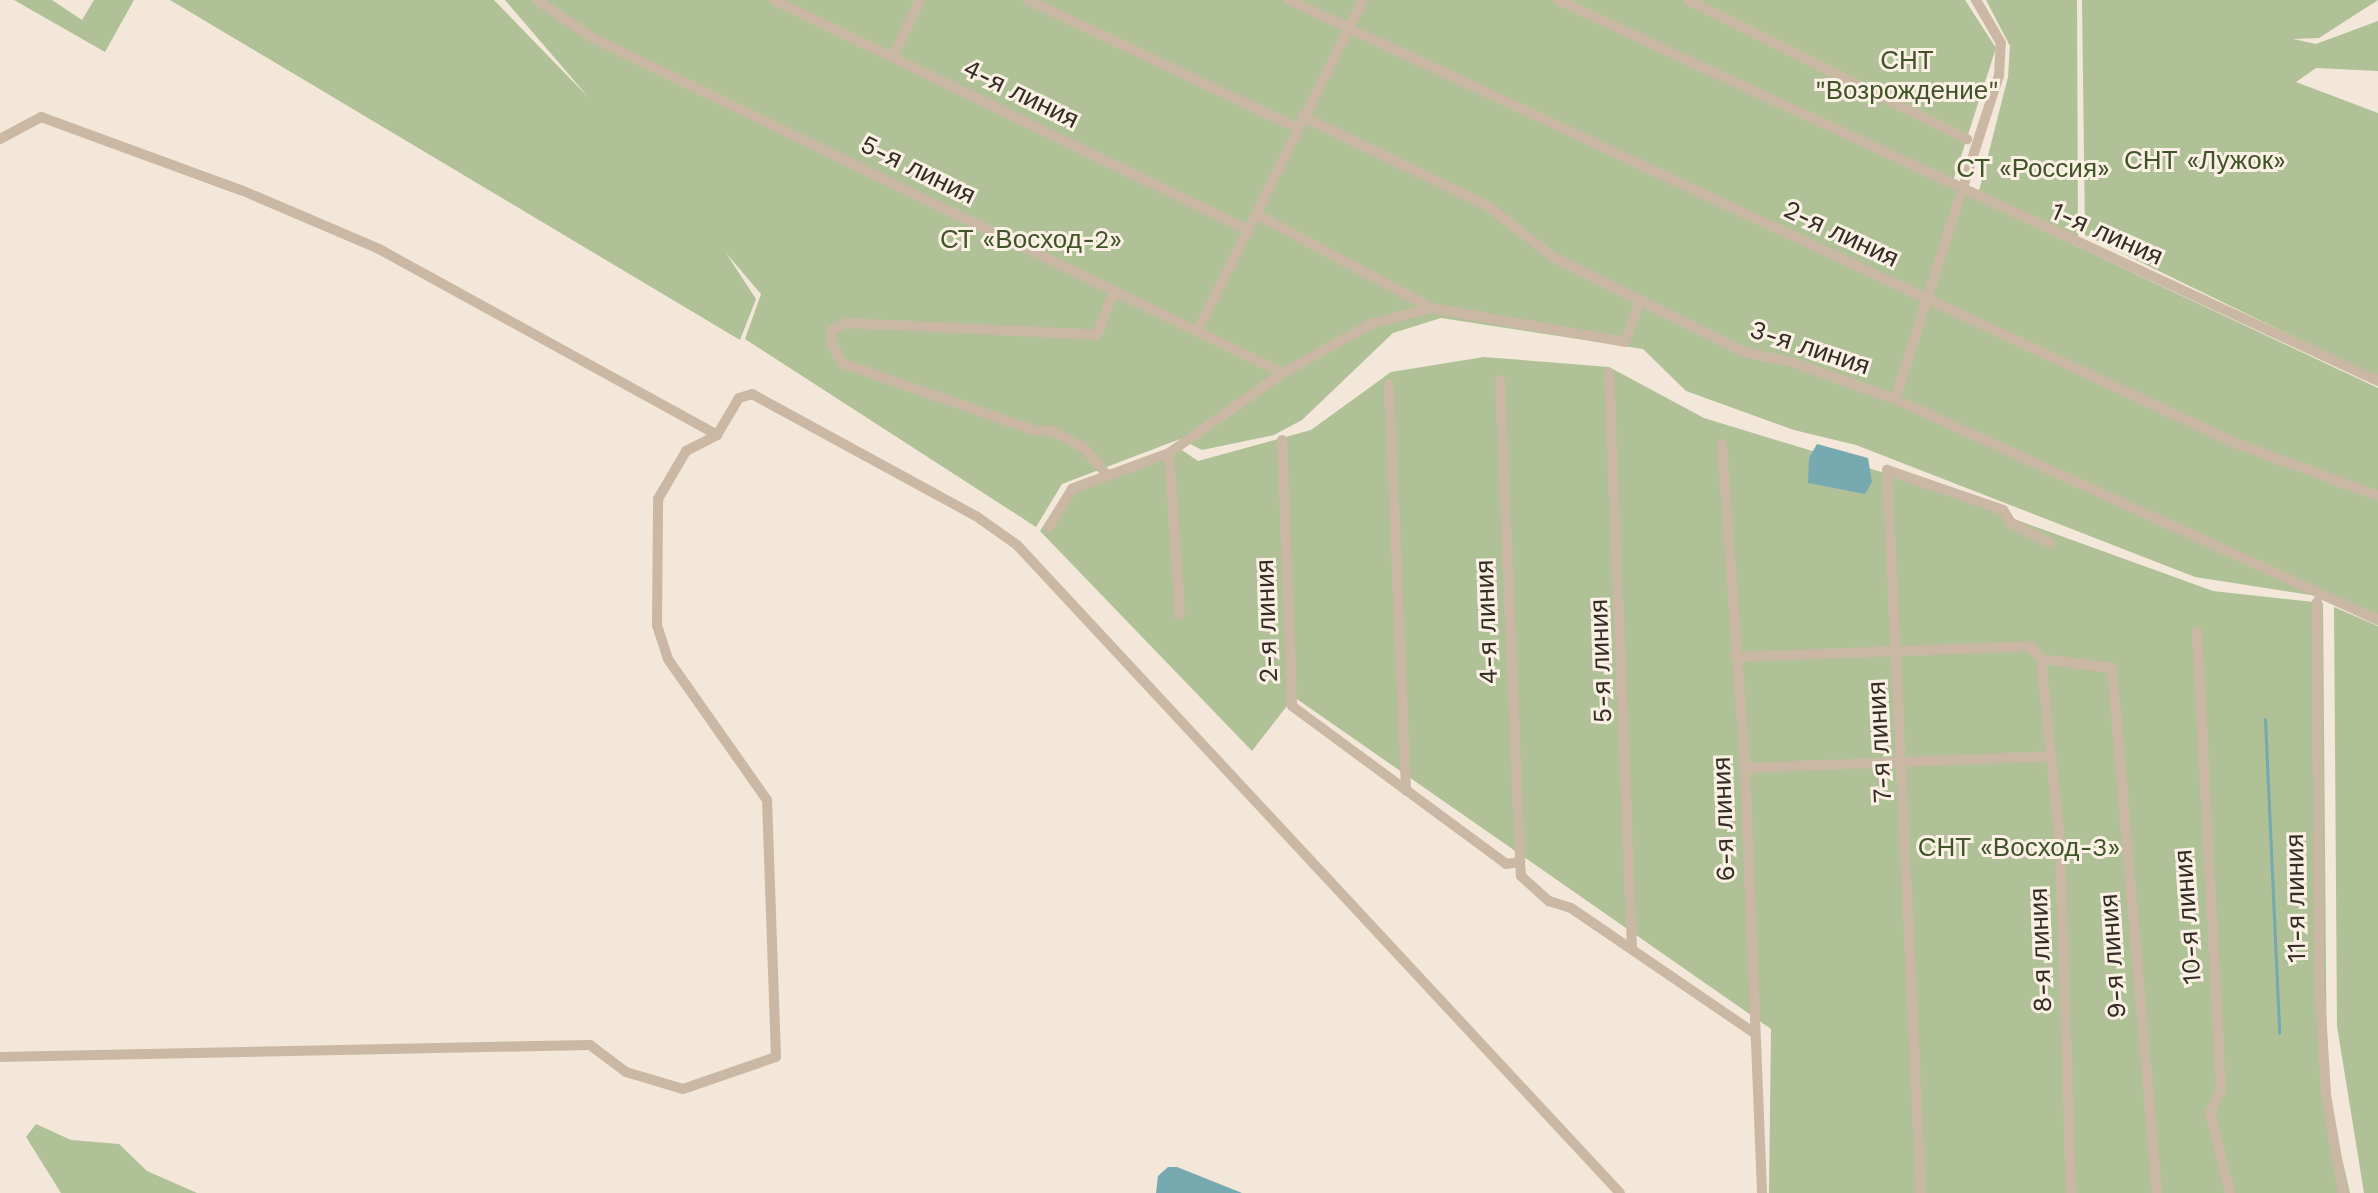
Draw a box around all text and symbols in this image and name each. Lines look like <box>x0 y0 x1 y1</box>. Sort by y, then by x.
park label: СНТ "Возрождение" <box>1815 45 1999 106</box>
street label: 4-я линия <box>958 53 1084 135</box>
street label: 5-я линия <box>855 129 981 211</box>
park label: СНТ «Лужок» <box>2124 145 2286 177</box>
park label: СТ «Россия» <box>1956 153 2110 185</box>
street label: 2-я линия <box>1778 194 1904 274</box>
street label: 1-я линия <box>2046 196 2168 272</box>
park label: СТ «Восход-2» <box>940 224 1122 256</box>
street label: 3-я линия <box>1746 314 1874 382</box>
street label: 2-я линия <box>1249 559 1285 683</box>
street label: 4-я линия <box>1469 559 1505 685</box>
street label: 5-я линия <box>1583 598 1619 724</box>
street label: 7-я линия <box>1861 680 1899 804</box>
street label: 6-я линия <box>1706 756 1742 882</box>
park label: СНТ «Восход-3» <box>1918 832 2120 864</box>
street label: 11-я линия <box>2279 833 2313 963</box>
street label: 10-я линия <box>2168 848 2208 986</box>
street label: 8-я линия <box>2023 887 2059 1013</box>
street label: 9-я линия <box>2093 893 2133 1019</box>

